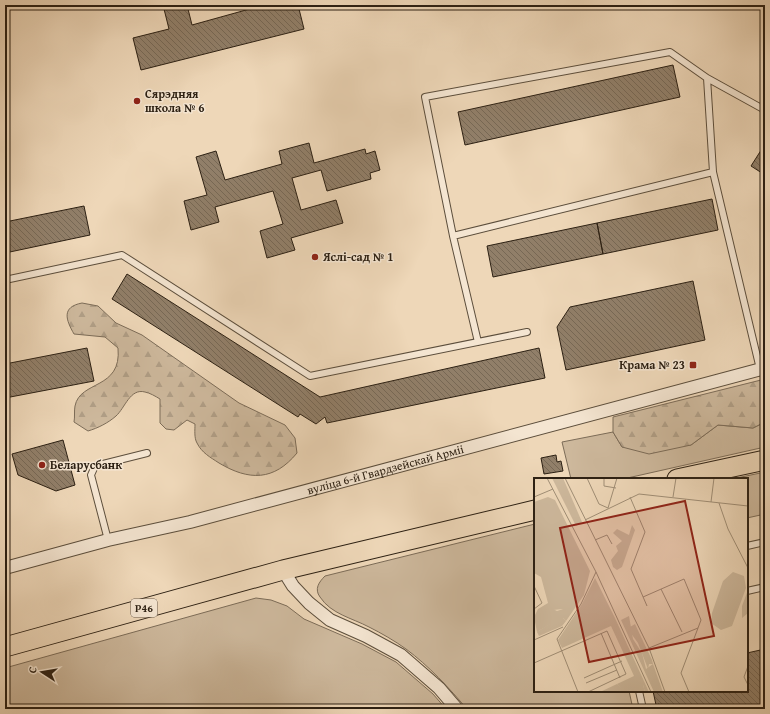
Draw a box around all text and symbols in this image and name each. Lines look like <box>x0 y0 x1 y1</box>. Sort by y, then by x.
place label: Сярэдняя школа № 6 <box>145 85 205 116</box>
marker: Сярэдняя школа № 6 <box>132 96 142 106</box>
place label: Яслі-сад № 1 <box>322 248 393 265</box>
marker: Яслі-сад № 1 <box>310 252 320 262</box>
place label: Крама № 23 <box>619 356 685 373</box>
marker: Крама № 23 <box>688 360 698 370</box>
street label: вуліца 6-й Гвардзейскай Арміі <box>305 440 466 498</box>
place label: Беларусбанк <box>50 456 122 473</box>
marker: Беларусбанк <box>37 460 47 470</box>
inset map <box>534 478 748 692</box>
road number: Р46 <box>131 599 157 617</box>
north arrow <box>22 652 62 692</box>
text: С <box>24 665 41 675</box>

